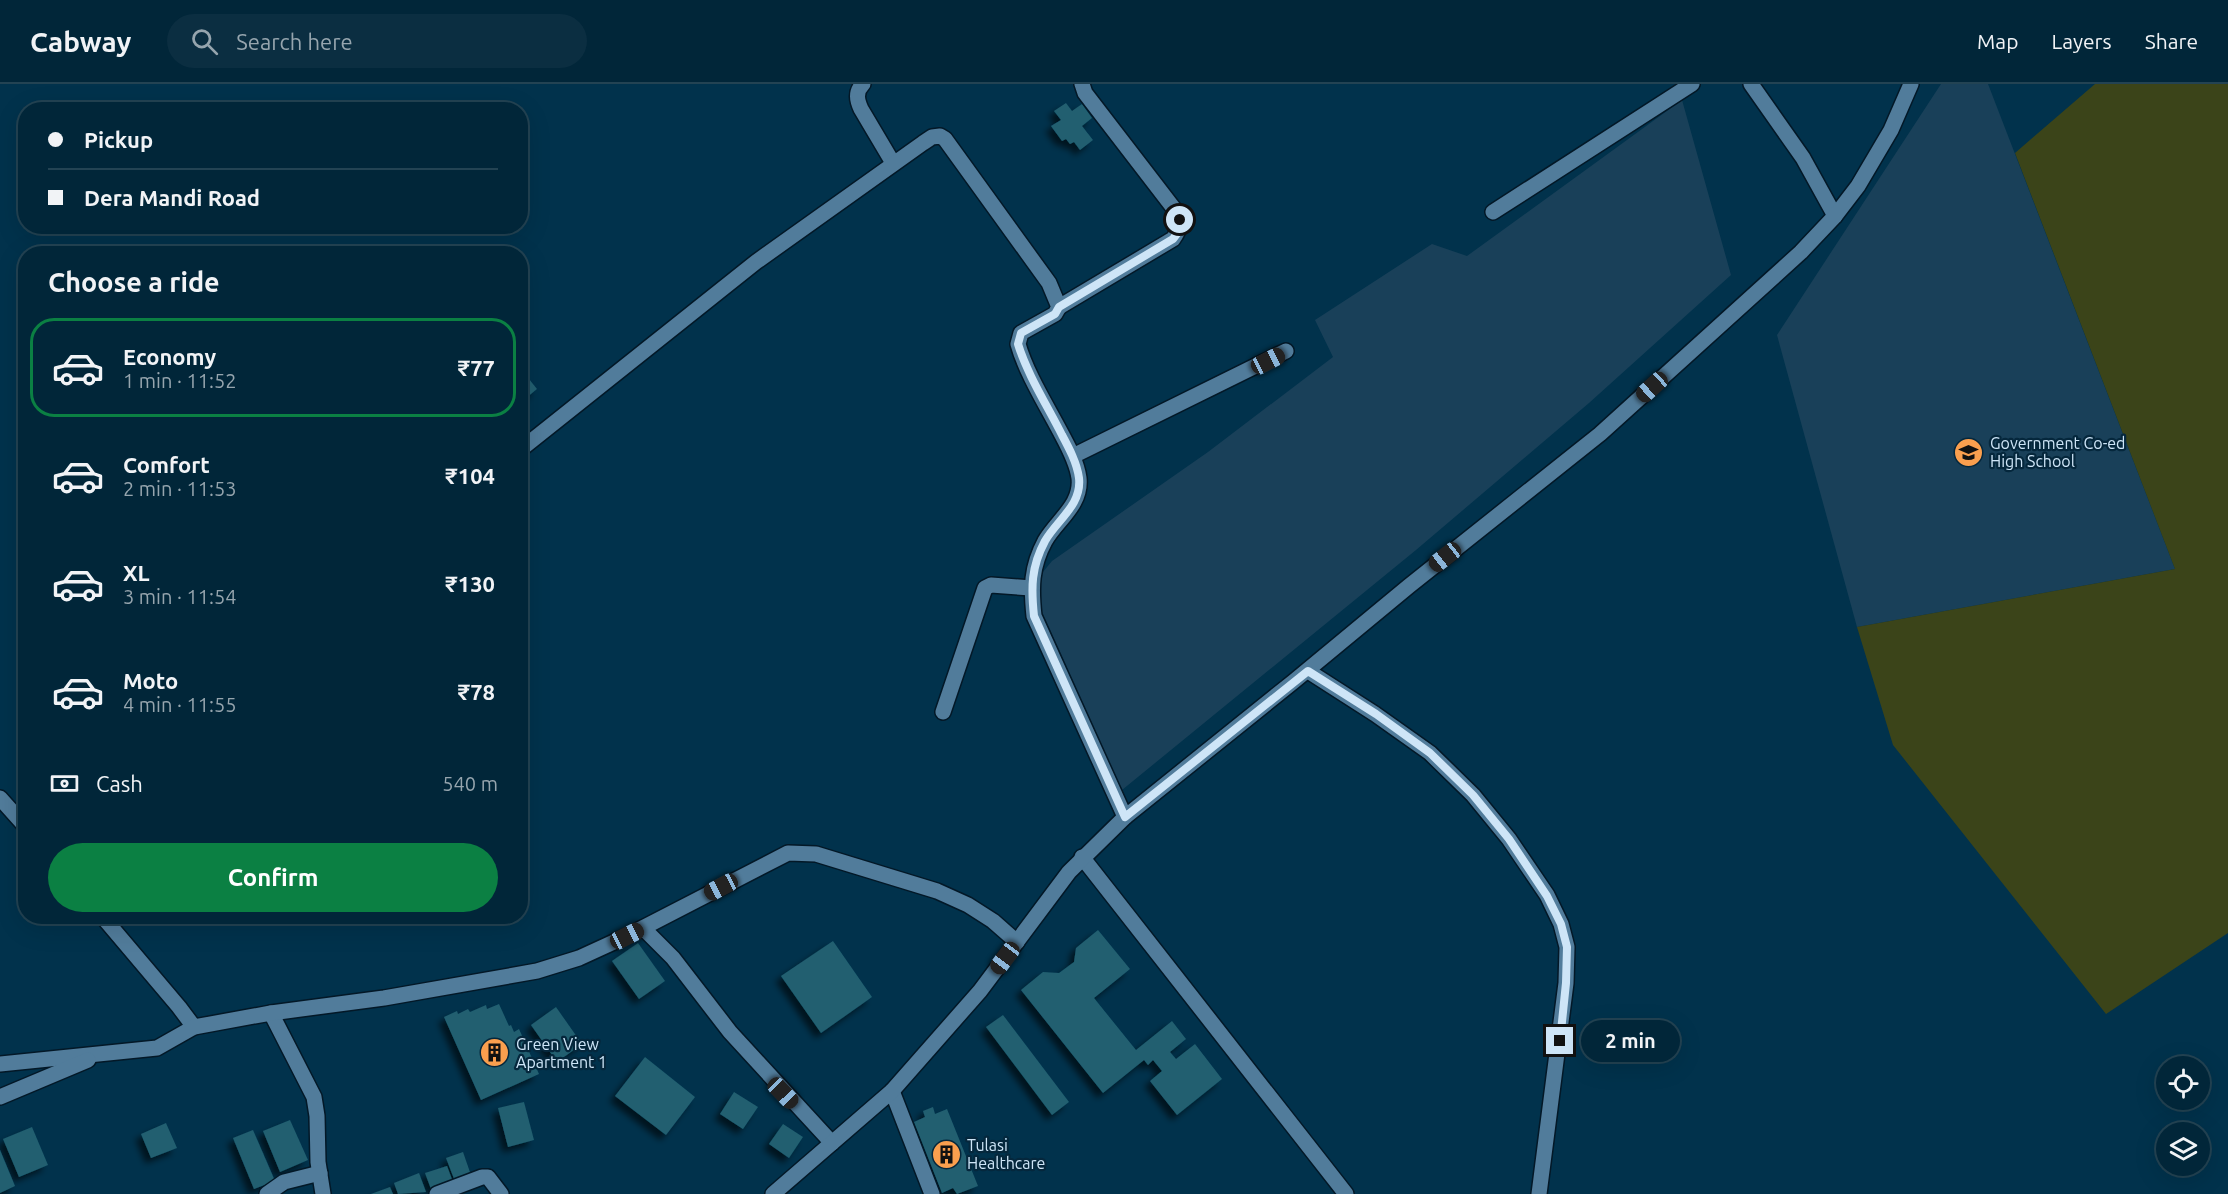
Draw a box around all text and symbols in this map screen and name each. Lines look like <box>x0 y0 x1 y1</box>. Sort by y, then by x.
search box <box>167 14 587 68</box>
icon: search <box>188 25 221 58</box>
text: Cabway <box>30 26 131 57</box>
text: Search here <box>236 29 353 54</box>
text: Map <box>1977 29 2018 53</box>
text: Layers <box>2051 29 2112 53</box>
text: Share <box>2145 29 2198 53</box>
text: Pickup <box>84 127 153 152</box>
text: Dera Mandi Road <box>84 185 260 210</box>
route start <box>1166 206 1193 233</box>
text: Choose a ride <box>48 267 220 297</box>
icon: car <box>51 341 105 395</box>
text: Economy <box>123 344 216 369</box>
car <box>1248 345 1288 377</box>
text: ₹77 <box>458 355 495 380</box>
car <box>1633 368 1671 406</box>
text: 1 min · 11:52 <box>123 369 237 392</box>
place label: Government Co-ed High School <box>1990 434 2125 470</box>
school or university icon: Government Co-ed High School <box>1953 436 1985 468</box>
icon: car <box>51 449 105 503</box>
text: Comfort <box>123 452 210 477</box>
text: ₹104 <box>445 463 495 488</box>
text: 2 min · 11:53 <box>123 477 237 500</box>
car <box>1425 539 1465 575</box>
icon: car <box>51 557 105 611</box>
text: XL <box>123 560 150 585</box>
text: ₹130 <box>445 571 495 596</box>
text: 3 min · 11:54 <box>123 585 237 608</box>
icon: car <box>51 665 105 719</box>
text: Moto <box>123 668 178 693</box>
text: ₹78 <box>458 679 495 704</box>
text: 4 min · 11:55 <box>123 693 237 716</box>
icon: cash <box>48 767 81 800</box>
text: Cash <box>96 771 143 796</box>
text: 540 m <box>442 772 498 795</box>
button: Confirm <box>48 843 498 912</box>
car <box>701 871 741 903</box>
car <box>607 920 647 952</box>
car <box>987 938 1023 978</box>
callout: 2 min <box>1581 1020 1680 1062</box>
route end <box>1546 1027 1573 1054</box>
text: 2 min <box>1605 1029 1656 1052</box>
place label: Green View Apartment 1 <box>516 1035 607 1071</box>
building icon: Green View Apartment 1 <box>479 1037 511 1069</box>
map controls <box>2156 1056 2210 1176</box>
button: locate <box>2156 1056 2210 1110</box>
car <box>764 1074 802 1112</box>
button: layers <box>2156 1122 2210 1176</box>
place label: Tulasi Healthcare <box>967 1136 1045 1172</box>
building icon: Tulasi Healthcare <box>930 1138 962 1170</box>

